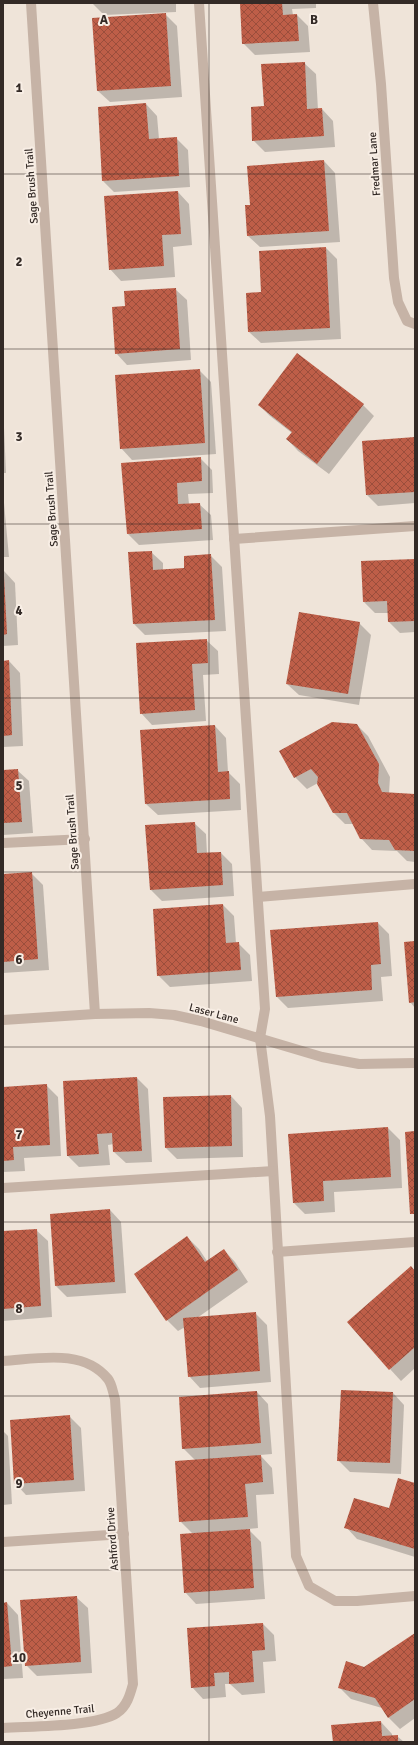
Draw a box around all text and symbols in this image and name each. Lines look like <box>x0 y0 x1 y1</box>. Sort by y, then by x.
text: A <box>100 12 109 28</box>
text: B <box>310 12 318 28</box>
text: 1 <box>15 80 23 96</box>
street label: Fredmar Lane <box>366 131 383 196</box>
street label: Sage Brush Trail <box>22 148 41 224</box>
text: 2 <box>15 254 23 270</box>
text: 3 <box>15 429 23 445</box>
street label: Sage Brush Trail <box>42 471 61 547</box>
text: 4 <box>15 603 23 619</box>
text: 5 <box>15 778 23 794</box>
street label: Sage Brush Trail <box>63 794 82 870</box>
text: 6 <box>15 952 23 968</box>
street label: Laser Lane <box>188 1001 240 1026</box>
text: 7 <box>15 1127 23 1143</box>
text: 8 <box>15 1301 23 1317</box>
text: 9 <box>15 1476 23 1492</box>
street label: Ashford Drive <box>104 1507 121 1571</box>
text: 10 <box>12 1650 26 1666</box>
street label: Cheyenne Trail <box>25 1702 95 1721</box>

